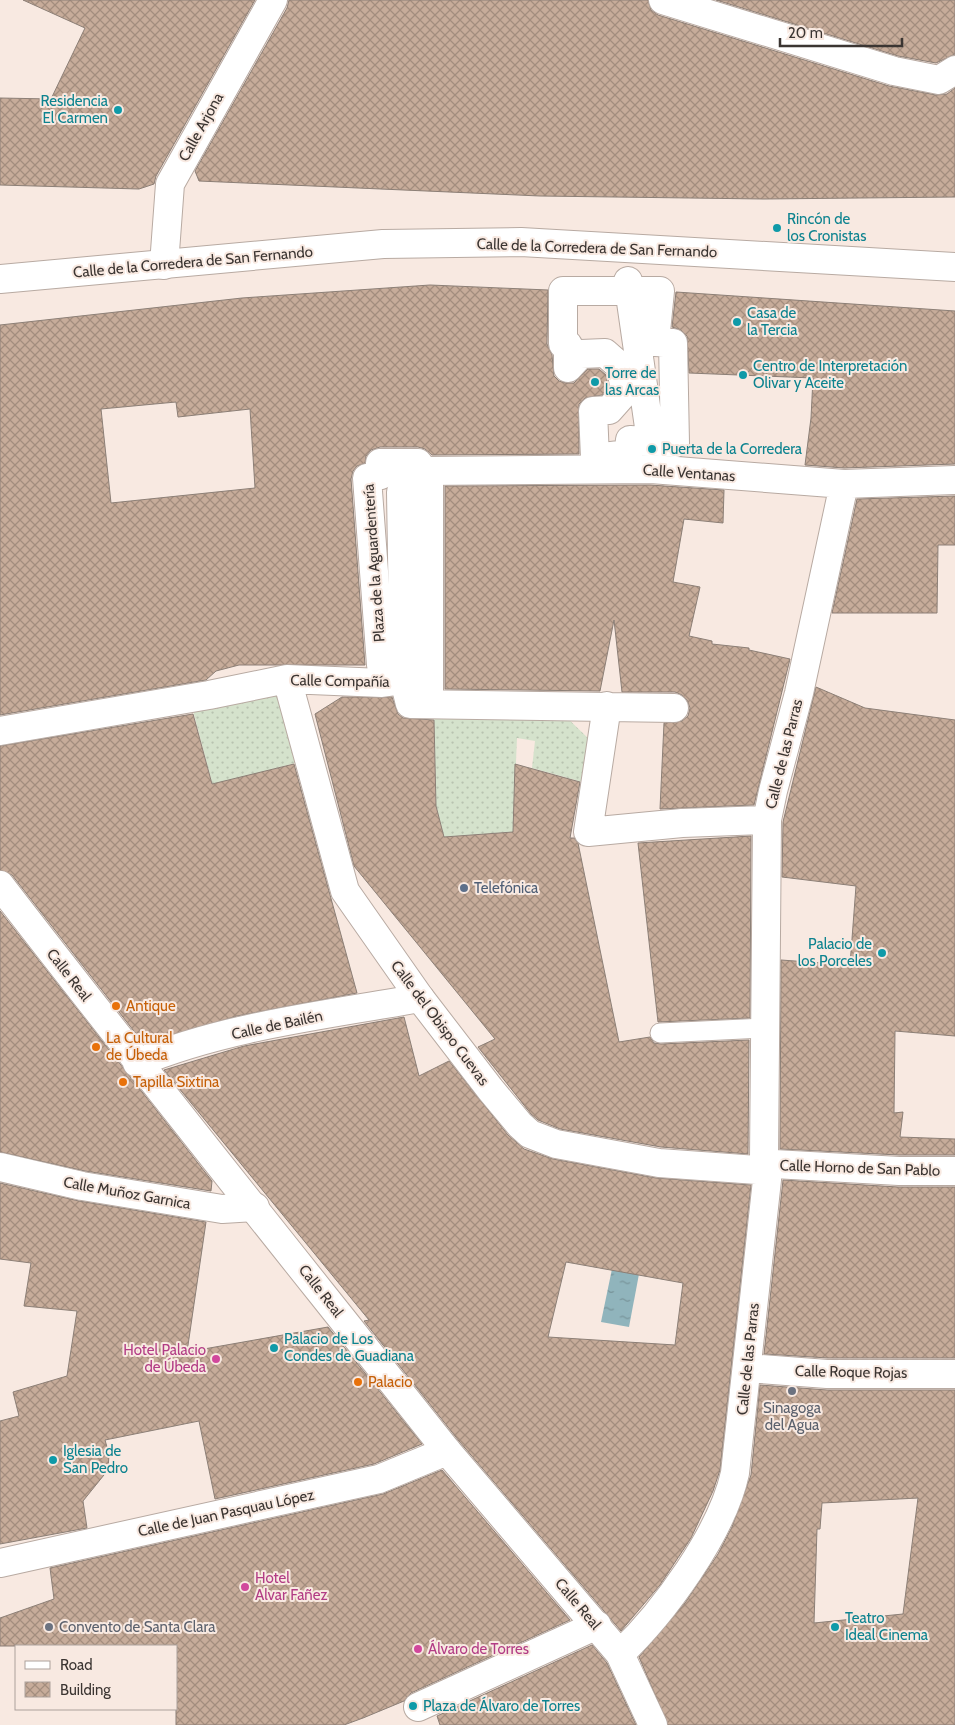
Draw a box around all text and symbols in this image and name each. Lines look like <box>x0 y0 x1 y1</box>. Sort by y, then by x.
scale bar <box>780 15 902 47</box>
text: 20 m <box>788 24 823 42</box>
street label: Calle Arjona <box>175 89 228 164</box>
place label: Residencia El Carmen <box>41 92 109 127</box>
marker: Residencia El Carmen <box>112 104 124 116</box>
place label: Rincón de los Cronistas <box>787 210 866 245</box>
marker: Rincón de los Cronistas <box>771 222 783 234</box>
street label: Calle de la Corredera de San Fernando <box>476 235 718 261</box>
street label: Calle de la Corredera de San Fernando <box>72 243 314 281</box>
place label: Casa de la Tercia <box>747 304 798 339</box>
marker: Casa de la Tercia <box>731 316 743 328</box>
place label: Centro de Interpretación Olivar y Aceite <box>753 357 907 392</box>
place label: Torre de las Arcas <box>605 364 659 399</box>
marker: Centro de Interpretación Olivar y Aceite <box>737 369 749 381</box>
marker: Torre de las Arcas <box>589 376 601 388</box>
place label: Puerta de la Corredera <box>662 440 803 458</box>
marker: Puerta de la Corredera <box>646 443 658 455</box>
street label: Calle Ventanas <box>642 461 736 485</box>
street label: Plaza de la Aguardentería <box>359 482 389 643</box>
street label: Calle Compañía <box>290 671 391 691</box>
street label: Calle de las Parras <box>762 697 806 811</box>
place label: Telefónica <box>474 879 539 897</box>
marker: Telefónica <box>458 882 470 894</box>
place label: Palacio de los Porceles <box>798 935 872 970</box>
street label: Calle Real <box>43 945 95 1005</box>
marker: Palacio de los Porceles <box>876 947 888 959</box>
street label: Calle del Obispo Cuevas <box>387 957 493 1089</box>
place label: Antique <box>126 997 176 1015</box>
marker: Antique <box>110 1000 122 1012</box>
street label: Calle de Bailén <box>230 1007 324 1043</box>
place label: La Cultural de Úbeda <box>106 1029 173 1064</box>
marker: La Cultural de Úbeda <box>90 1041 102 1053</box>
place label: Tapilla Sixtina <box>133 1073 220 1091</box>
marker: Tapilla Sixtina <box>117 1076 129 1088</box>
street label: Calle Horno de San Pablo <box>779 1156 941 1180</box>
street label: Calle Muñoz Garnica <box>62 1173 193 1213</box>
street label: Calle Real <box>295 1261 347 1321</box>
street label: Calle de las Parras <box>733 1302 763 1416</box>
place label: Palacio de Los Condes de Guadiana <box>284 1330 415 1365</box>
place label: Hotel Palacio de Úbeda <box>123 1341 207 1376</box>
marker: Palacio de Los Condes de Guadiana <box>268 1342 280 1354</box>
marker: Hotel Palacio de Úbeda <box>210 1353 222 1365</box>
street label: Calle Roque Rojas <box>795 1362 907 1382</box>
place label: Palacio <box>368 1373 413 1391</box>
marker: Palacio <box>352 1376 364 1388</box>
marker: Sinagoga del Agua <box>786 1385 798 1397</box>
place label: Sinagoga del Agua <box>763 1399 822 1434</box>
place label: Iglesia de San Pedro <box>63 1442 128 1477</box>
marker: Iglesia de San Pedro <box>47 1454 59 1466</box>
street label: Calle de Juan Pasquau López <box>136 1486 316 1540</box>
place label: Hotel Alvar Fañez <box>255 1569 328 1604</box>
street label: Calle Real <box>551 1575 605 1634</box>
marker: Hotel Alvar Fañez <box>239 1581 251 1593</box>
place label: Teatro Ideal Cinema <box>845 1609 929 1644</box>
place label: Convento de Santa Clara <box>59 1618 216 1636</box>
marker: Convento de Santa Clara <box>43 1621 55 1633</box>
marker: Teatro Ideal Cinema <box>829 1621 841 1633</box>
place label: Álvaro de Torres <box>428 1639 529 1658</box>
marker: Álvaro de Torres <box>412 1643 424 1655</box>
legend <box>15 1645 178 1710</box>
text: Road <box>60 1656 93 1674</box>
text: Building <box>60 1681 111 1699</box>
place label: Plaza de Álvaro de Torres <box>423 1696 580 1715</box>
marker: Plaza de Álvaro de Torres <box>407 1700 419 1712</box>

